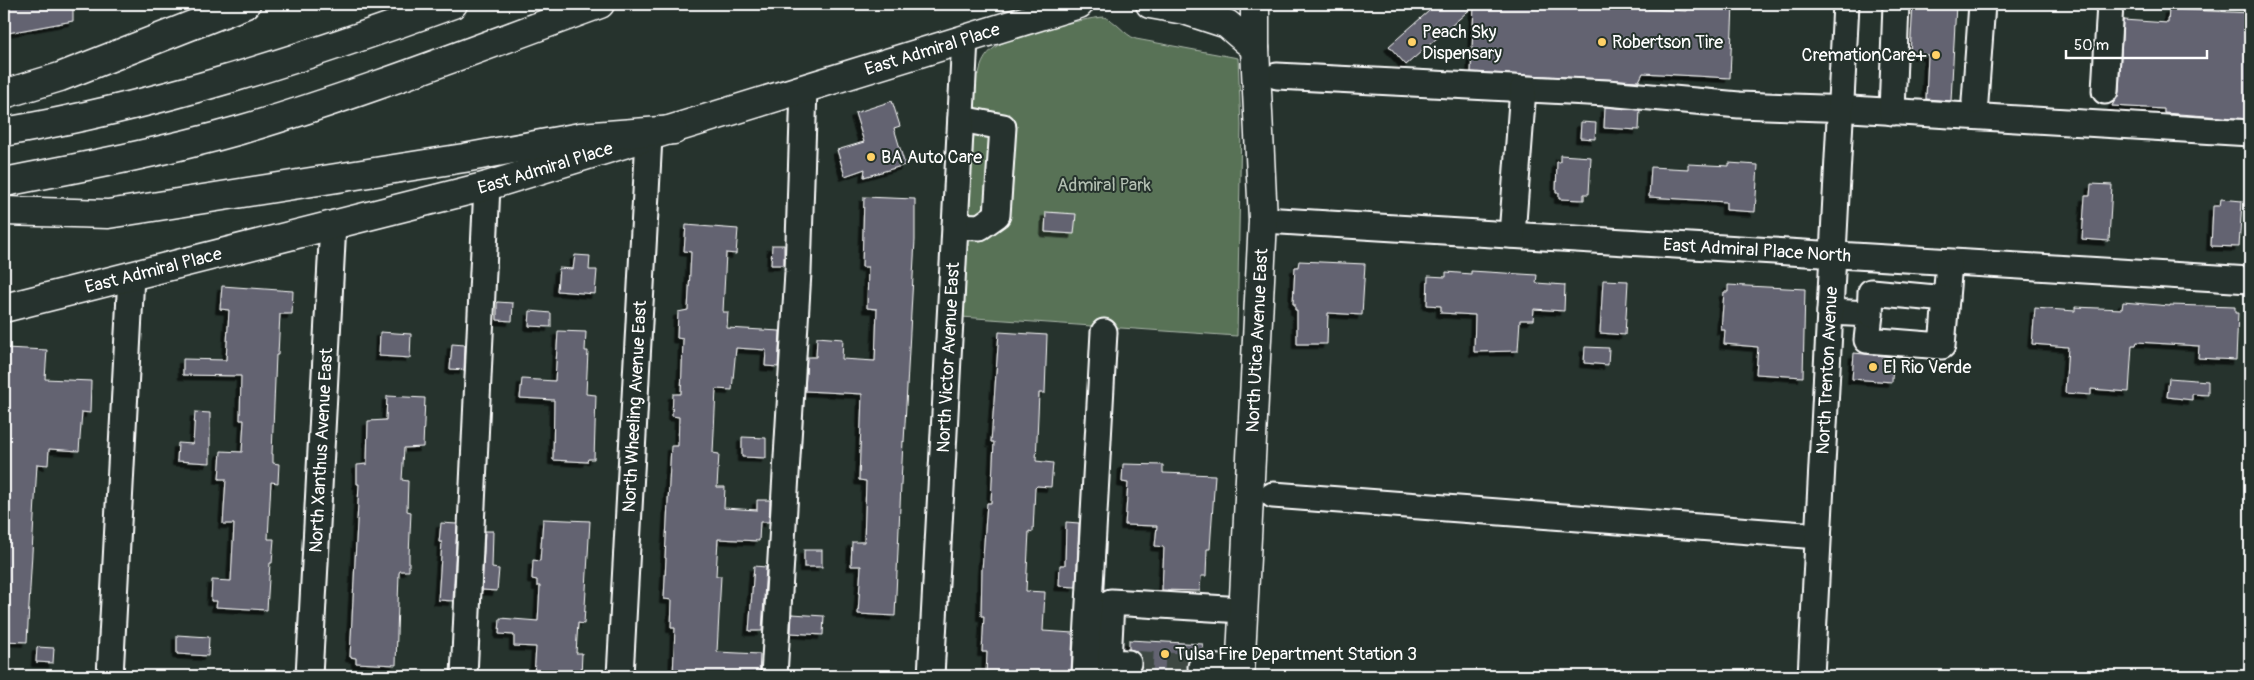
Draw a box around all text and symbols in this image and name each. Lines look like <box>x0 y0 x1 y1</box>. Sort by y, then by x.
street label: East Admiral Place <box>862 18 1003 81</box>
place label: Peach Sky Dispensary <box>1422 21 1502 65</box>
scale bar <box>2066 28 2208 60</box>
place label: Robertson Tire <box>1612 31 1723 54</box>
marker: Peach Sky Dispensary <box>1406 36 1418 48</box>
marker: Robertson Tire <box>1596 36 1608 48</box>
text: 50 m <box>2074 36 2109 55</box>
place label: CremationCare+ <box>1802 44 1927 67</box>
marker: CremationCare+ <box>1930 49 1942 61</box>
street label: East Admiral Place <box>475 137 616 200</box>
place label: BA Auto Care <box>881 146 982 169</box>
marker: BA Auto Care <box>865 151 877 163</box>
park label: Admiral Park <box>1057 174 1152 197</box>
street label: East Admiral Place North <box>1662 233 1852 268</box>
street label: East Admiral Place <box>83 242 224 299</box>
street label: North Utica Avenue East <box>1241 247 1274 433</box>
street label: North Victor Avenue East <box>932 261 965 453</box>
street label: North Trenton Avenue <box>1812 286 1843 455</box>
street label: North Wheeling Avenue East <box>618 299 652 513</box>
street label: North Xanthus Avenue East <box>305 347 338 553</box>
place label: El Rio Verde <box>1883 356 1971 379</box>
marker: El Rio Verde <box>1867 361 1879 373</box>
place label: Tulsa Fire Department Station 3 <box>1175 643 1417 666</box>
marker: Tulsa Fire Department Station 3 <box>1159 648 1171 660</box>

